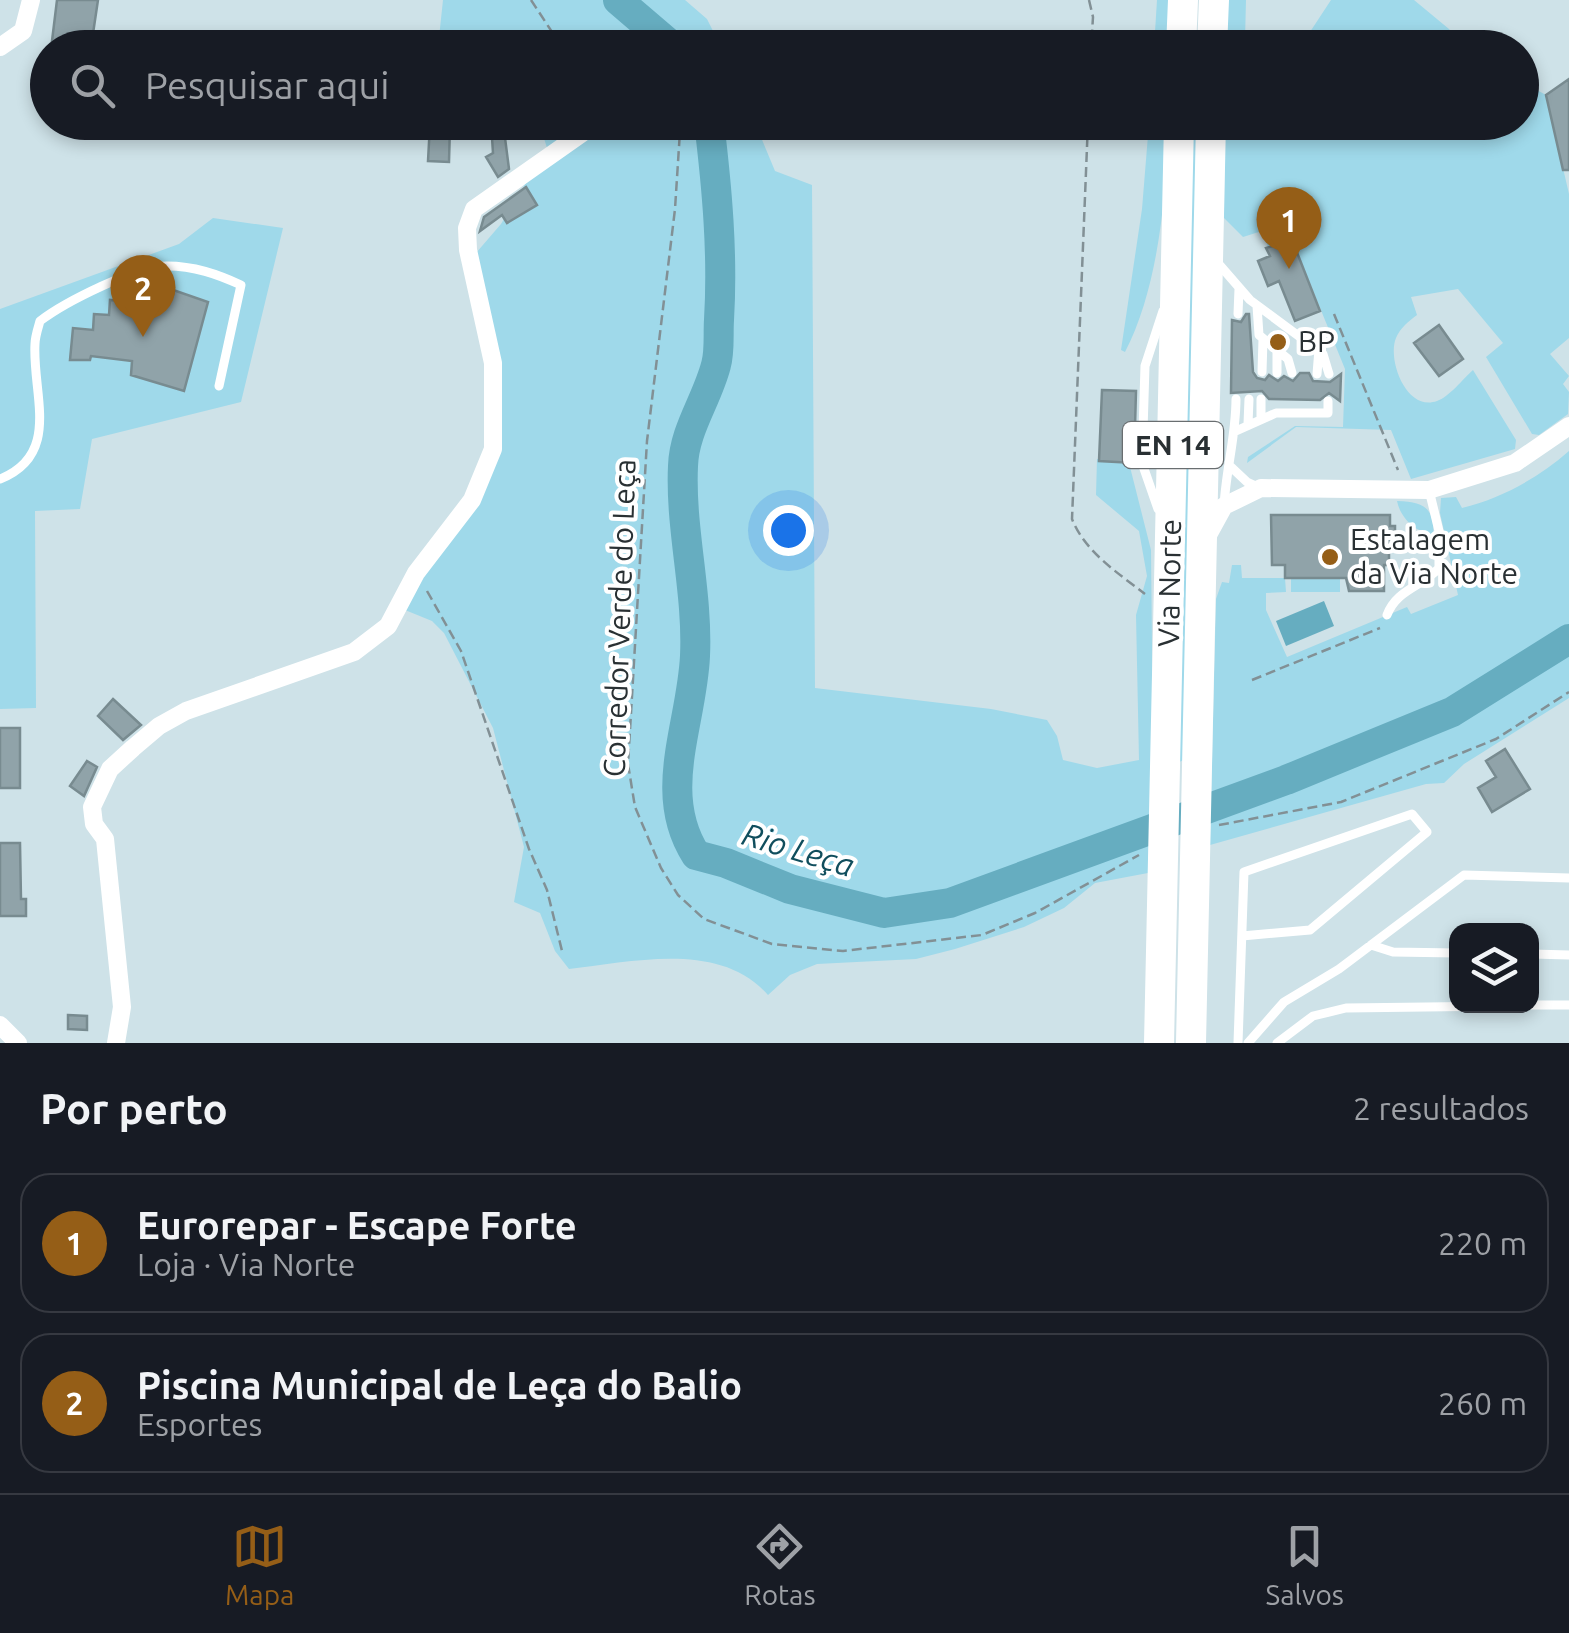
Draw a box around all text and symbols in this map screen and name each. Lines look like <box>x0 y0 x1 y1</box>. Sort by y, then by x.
search box <box>30 30 1539 140</box>
icon: search <box>65 58 120 113</box>
text: Pesquisar aqui <box>145 64 389 106</box>
pin: 1 <box>1256 186 1322 269</box>
pin: 2 <box>110 255 176 337</box>
place label: BP <box>1298 324 1335 358</box>
marker: BP <box>1267 331 1289 353</box>
road number: EN 14 <box>1123 422 1223 468</box>
street label: Corredor Verde do Leça <box>596 458 642 778</box>
your location <box>763 505 814 556</box>
street label: Via Norte <box>1151 519 1187 647</box>
place label: Estalagem da Via Norte <box>1350 522 1518 590</box>
marker: Estalagem da Via Norte <box>1319 546 1341 568</box>
water label: Rio Leça <box>738 815 858 883</box>
map controls <box>1449 923 1539 1013</box>
button: layers <box>1449 923 1539 1013</box>
text: Por perto <box>40 1085 228 1132</box>
text: 2 resultados <box>1353 1090 1529 1126</box>
text: Eurorepar - Escape Forte <box>137 1204 577 1246</box>
text: 1 <box>65 1225 84 1261</box>
text: 220 m <box>1438 1225 1527 1261</box>
text: Loja · Via Norte <box>137 1246 356 1282</box>
text: Piscina Municipal de Leça do Balio <box>137 1364 742 1406</box>
text: 2 <box>65 1385 84 1421</box>
text: 260 m <box>1438 1385 1527 1421</box>
text: Esportes <box>137 1406 262 1442</box>
tab: Mapa <box>225 1519 294 1610</box>
tab: Rotas <box>744 1519 816 1610</box>
tab: Salvos <box>1265 1519 1344 1610</box>

